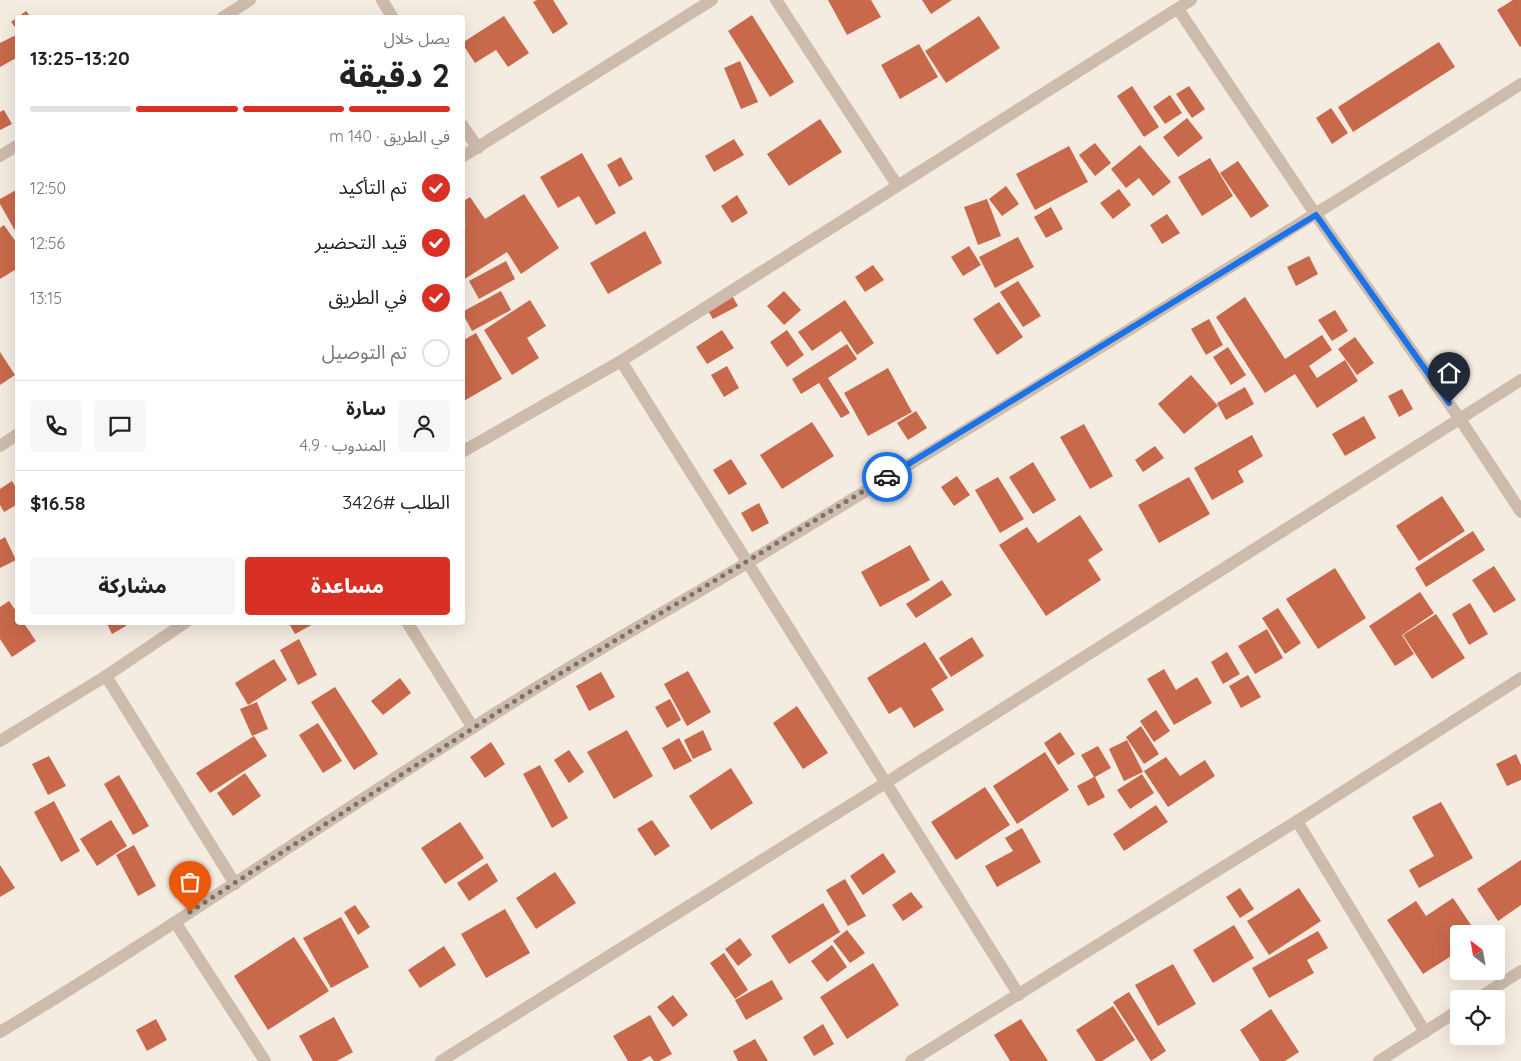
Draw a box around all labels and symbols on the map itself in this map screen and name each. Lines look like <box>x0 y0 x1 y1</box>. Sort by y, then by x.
pin <box>1428 352 1470 403</box>
courier <box>862 452 912 502</box>
pin <box>169 861 211 912</box>
north arrow <box>1450 925 1505 980</box>

